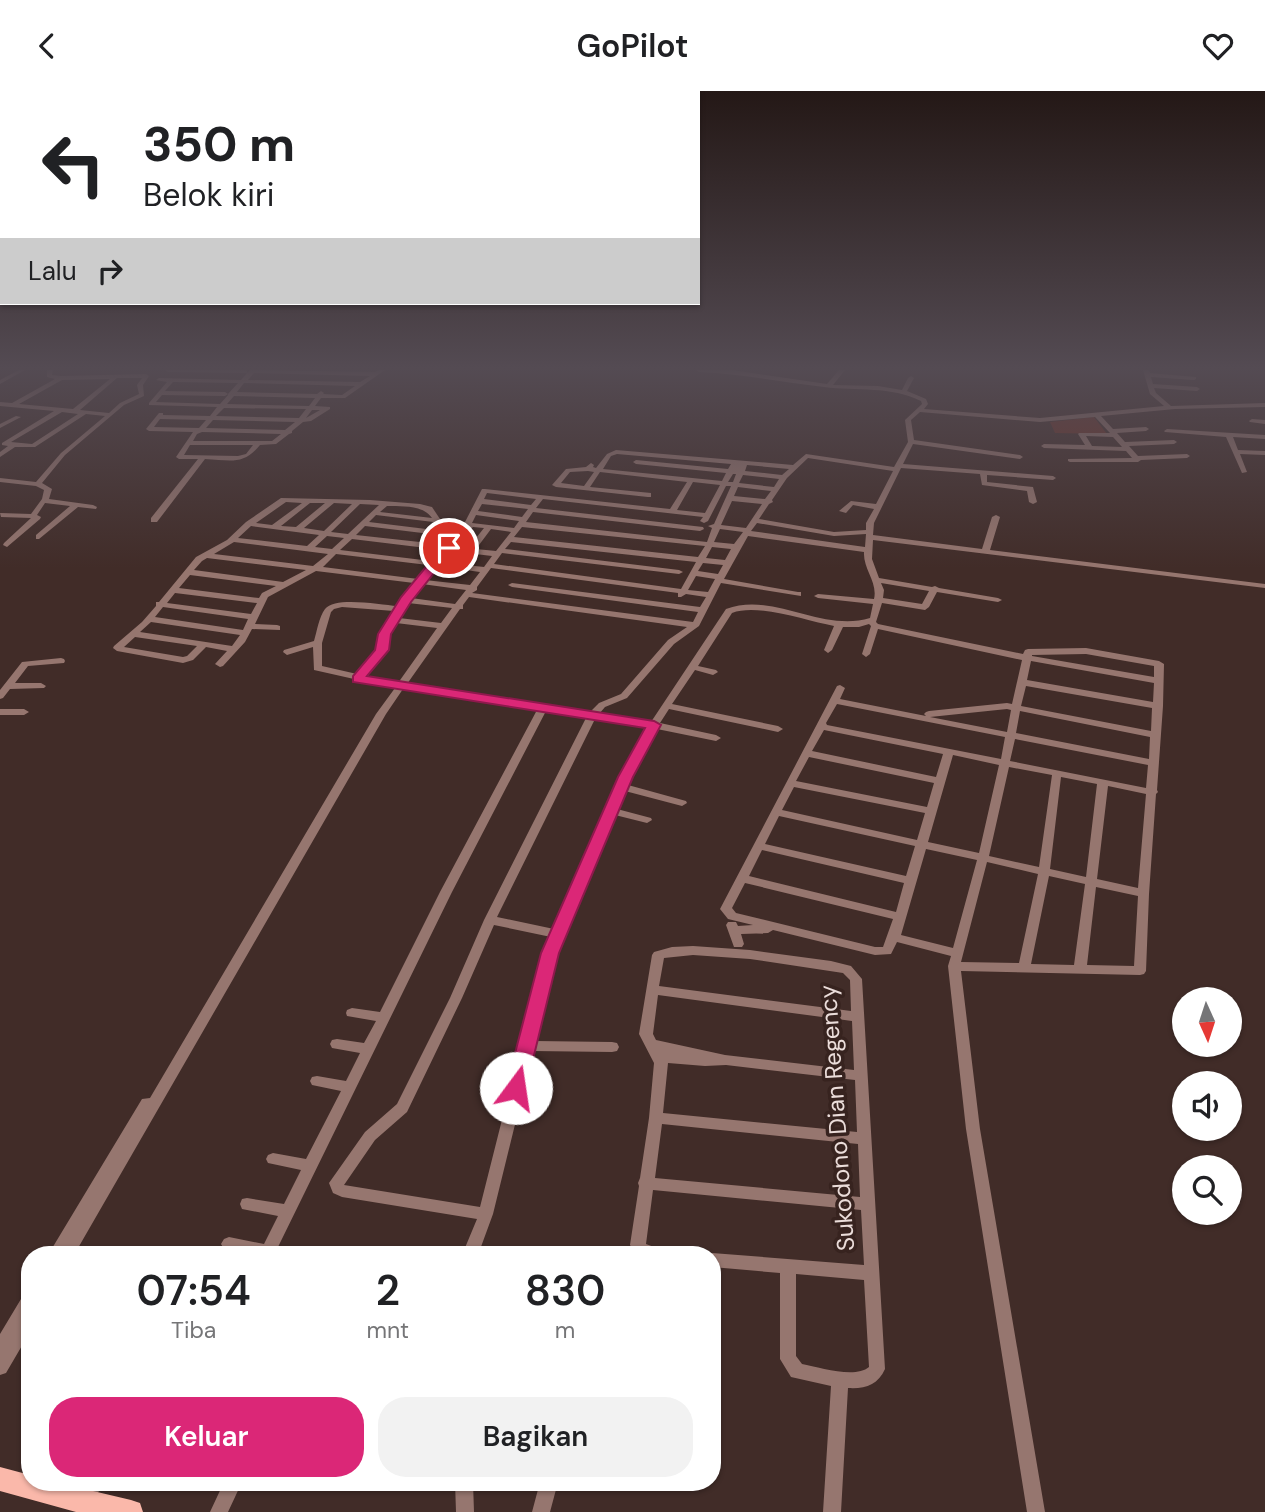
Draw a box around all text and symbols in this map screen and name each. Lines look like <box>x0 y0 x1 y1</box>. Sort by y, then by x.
text: GoPilot <box>576 25 689 67</box>
icon: back <box>28 27 66 65</box>
icon: heart <box>1199 27 1237 65</box>
text: 350 m <box>143 112 295 176</box>
icon: left <box>28 119 119 210</box>
text: Belok kiri <box>143 174 275 216</box>
icon: right <box>91 252 129 290</box>
text: Lalu <box>28 254 77 288</box>
pin <box>419 518 479 578</box>
icon: arrive <box>430 529 468 567</box>
street label: Sukodono Dian Regency <box>812 984 861 1252</box>
north arrow <box>1172 987 1242 1057</box>
map controls <box>1172 987 1242 1225</box>
position arrow <box>479 1051 553 1125</box>
button: sound <box>1172 1071 1242 1141</box>
button: search <box>1172 1155 1242 1225</box>
text: 07:54 <box>137 1263 251 1318</box>
text: 2 <box>376 1263 400 1318</box>
text: 830 <box>525 1263 605 1318</box>
text: Tiba <box>171 1315 216 1345</box>
text: mnt <box>366 1315 409 1345</box>
text: m <box>555 1315 575 1345</box>
button: Keluar <box>49 1397 364 1477</box>
button: Bagikan <box>378 1397 693 1477</box>

